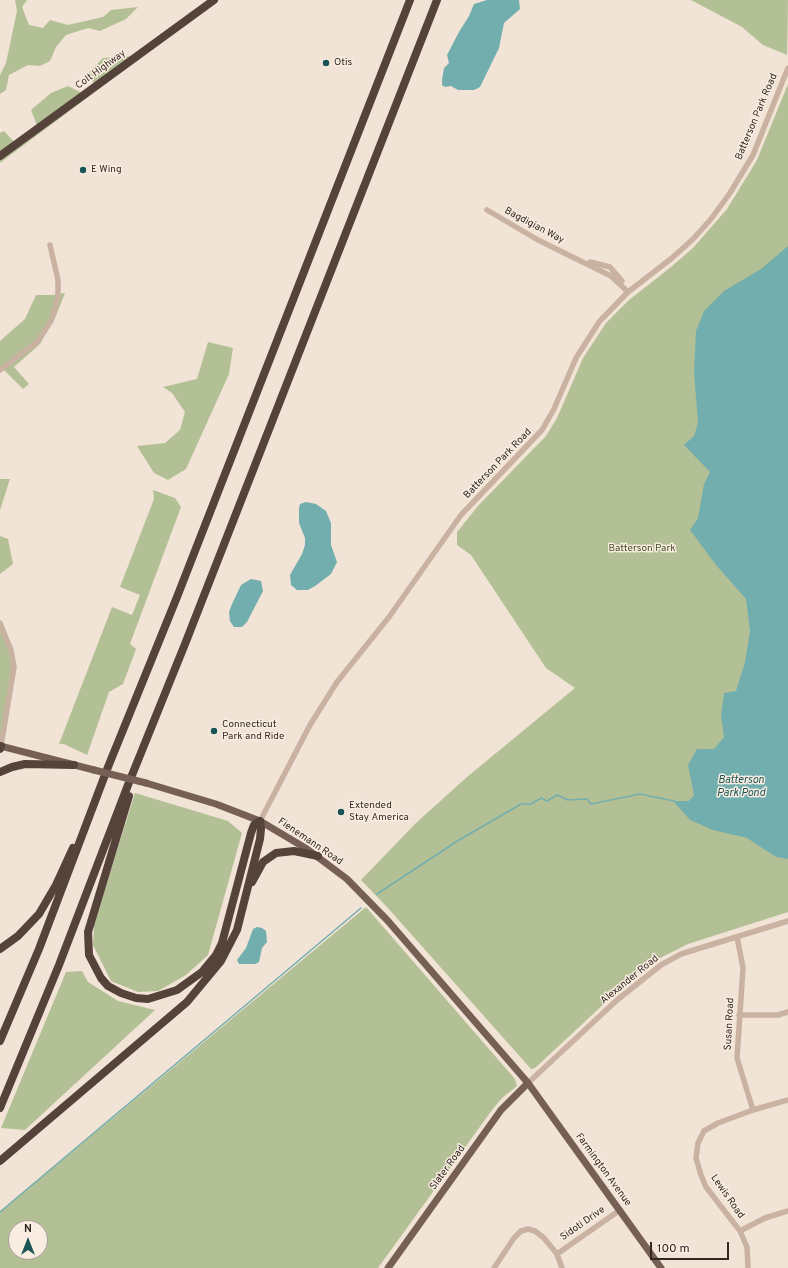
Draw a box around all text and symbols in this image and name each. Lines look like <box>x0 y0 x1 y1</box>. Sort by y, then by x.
street label: Colt Highway <box>74 48 128 92</box>
place label: Otis <box>334 57 352 69</box>
marker: Otis <box>321 58 331 68</box>
street label: Batterson Park Road <box>733 72 781 162</box>
place label: E Wing <box>91 164 122 176</box>
marker: E Wing <box>78 165 88 175</box>
street label: Bagdigian Way <box>502 205 566 247</box>
street label: Batterson Park Road <box>462 427 534 501</box>
park label: Batterson Park <box>608 543 676 555</box>
place label: Connecticut Park and Ride <box>222 719 284 742</box>
marker: Connecticut Park and Ride <box>209 726 219 736</box>
water label: Batterson Park Pond <box>717 774 765 800</box>
place label: Extended Stay America <box>349 800 409 824</box>
marker: Extended Stay America <box>336 807 346 817</box>
street label: Fienemann Road <box>275 816 345 868</box>
street label: Alexander Road <box>599 953 661 1007</box>
street label: Susan Road <box>723 997 737 1051</box>
street label: Farmington Avenue <box>573 1131 633 1209</box>
street label: Slater Road <box>428 1143 468 1193</box>
street label: Lewis Road <box>708 1173 746 1221</box>
street label: Sidoti Drive <box>558 1204 608 1244</box>
north arrow <box>8 1220 48 1260</box>
text: N <box>24 1222 32 1236</box>
scale bar <box>652 1234 731 1260</box>
text: 100 m <box>657 1241 690 1257</box>

